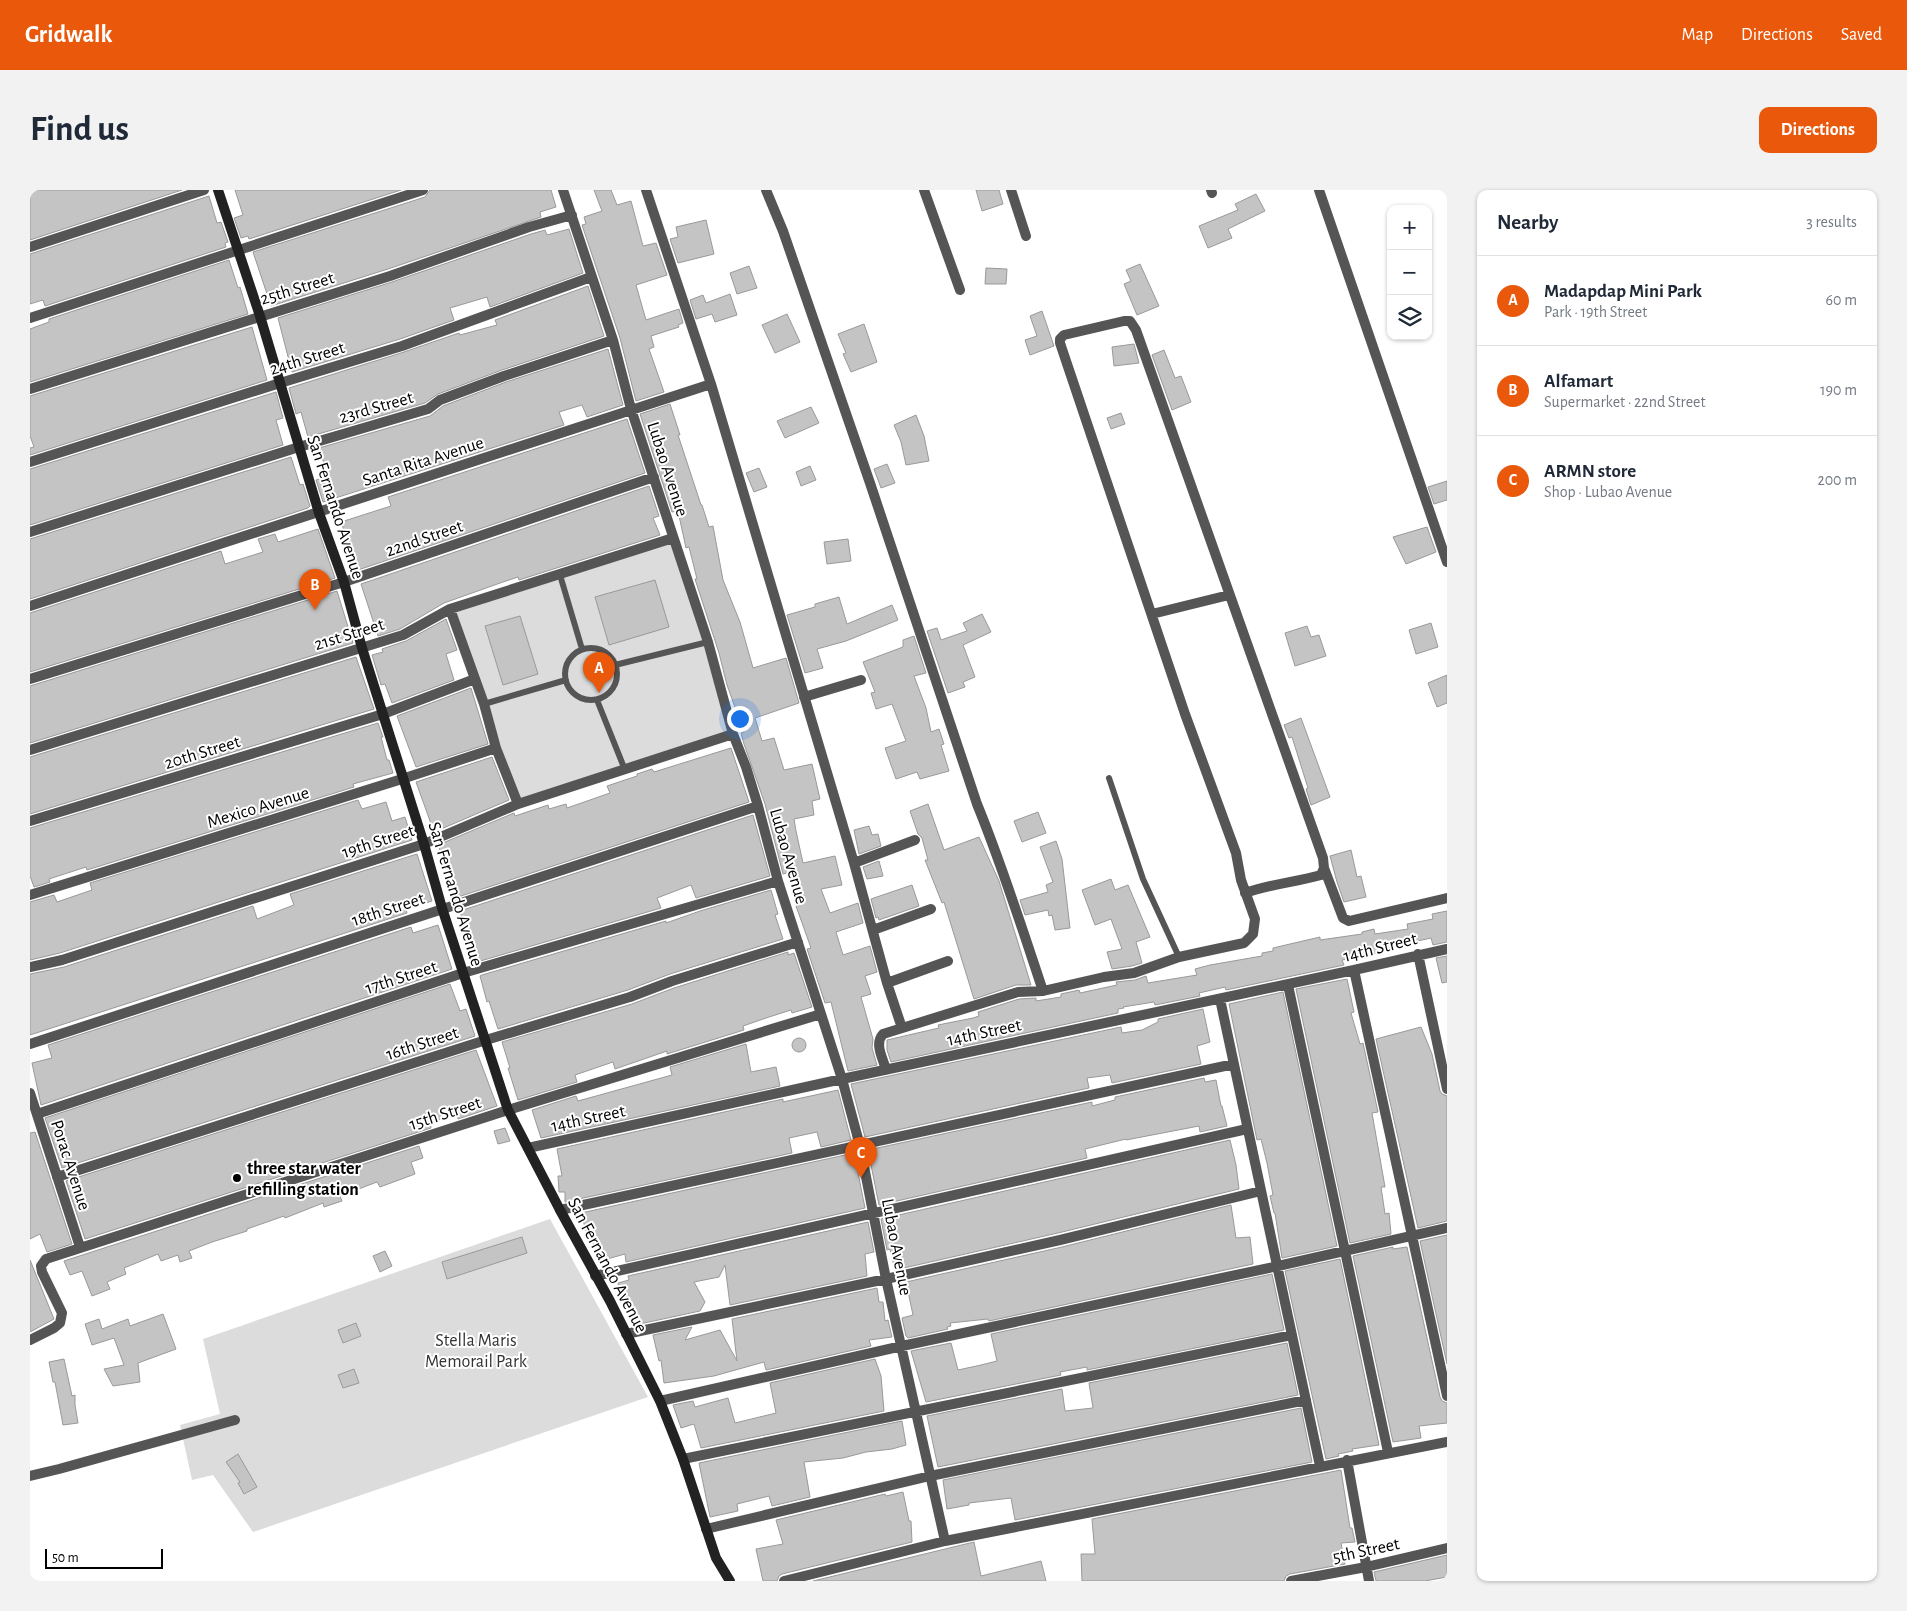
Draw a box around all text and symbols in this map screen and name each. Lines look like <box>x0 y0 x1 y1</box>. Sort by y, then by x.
text: Gridwalk <box>25 23 112 47</box>
text: Map <box>1682 26 1713 44</box>
text: Directions <box>1741 26 1813 44</box>
text: Saved <box>1841 26 1882 44</box>
button: Directions <box>1759 107 1877 153</box>
text: Find us <box>30 112 129 147</box>
map controls <box>1387 205 1432 340</box>
button: + <box>1387 205 1432 250</box>
text: Nearby <box>1497 212 1558 233</box>
text: 3 results <box>1806 214 1857 230</box>
button: − <box>1387 250 1432 295</box>
street label: 25th Street <box>258 269 337 309</box>
text: Madapdap Mini Park <box>1544 282 1702 301</box>
text: A <box>1508 292 1518 308</box>
text: 60 m <box>1826 292 1857 308</box>
button: layers <box>1387 295 1432 340</box>
text: Park · 19th Street <box>1544 304 1647 320</box>
street label: 24th Street <box>268 339 347 379</box>
text: Alfamart <box>1544 372 1613 391</box>
text: B <box>1508 382 1518 398</box>
text: 190 m <box>1820 382 1857 398</box>
street label: 23rd Street <box>337 389 416 427</box>
text: Supermarket · 22nd Street <box>1544 394 1706 410</box>
street label: Lubao Avenue <box>643 420 691 519</box>
street label: San Fernando Avenue <box>303 433 367 581</box>
street label: Santa Rita Avenue <box>360 434 486 490</box>
text: ARMN store <box>1544 462 1636 481</box>
text: C <box>1509 472 1517 488</box>
text: 200 m <box>1817 472 1857 488</box>
text: Shop · Lubao Avenue <box>1544 484 1672 500</box>
street label: 22nd Street <box>383 517 465 561</box>
pin: B <box>299 569 331 610</box>
street label: 21st Street <box>312 616 387 654</box>
pin: A <box>583 652 615 693</box>
your location <box>727 706 753 732</box>
street label: 20th Street <box>162 733 243 773</box>
street label: Mexico Avenue <box>205 784 311 832</box>
street label: Lubao Avenue <box>766 806 810 906</box>
street label: San Fernando Avenue <box>424 820 486 969</box>
street label: 19th Street <box>340 822 417 862</box>
street label: 18th Street <box>350 890 427 930</box>
street label: 14th Street <box>1342 930 1419 966</box>
street label: 17th Street <box>363 958 440 998</box>
street label: 14th Street <box>946 1016 1023 1050</box>
street label: 16th Street <box>384 1024 461 1064</box>
street label: 15th Street <box>407 1094 484 1134</box>
street label: 14th Street <box>550 1102 627 1136</box>
street label: Porac Avenue <box>47 1118 93 1213</box>
pin: C <box>845 1137 877 1178</box>
place label: three star water refilling station <box>247 1160 362 1199</box>
marker: three star water refilling station <box>231 1172 243 1184</box>
street label: San Fernando Avenue <box>564 1195 650 1336</box>
street label: Lubao Avenue <box>878 1197 914 1297</box>
park label: Stella Maris Memorail Park <box>425 1332 528 1371</box>
street label: 5th Street <box>1331 1535 1402 1567</box>
scale bar <box>45 1546 162 1569</box>
text: 50 m <box>52 1551 79 1565</box>

